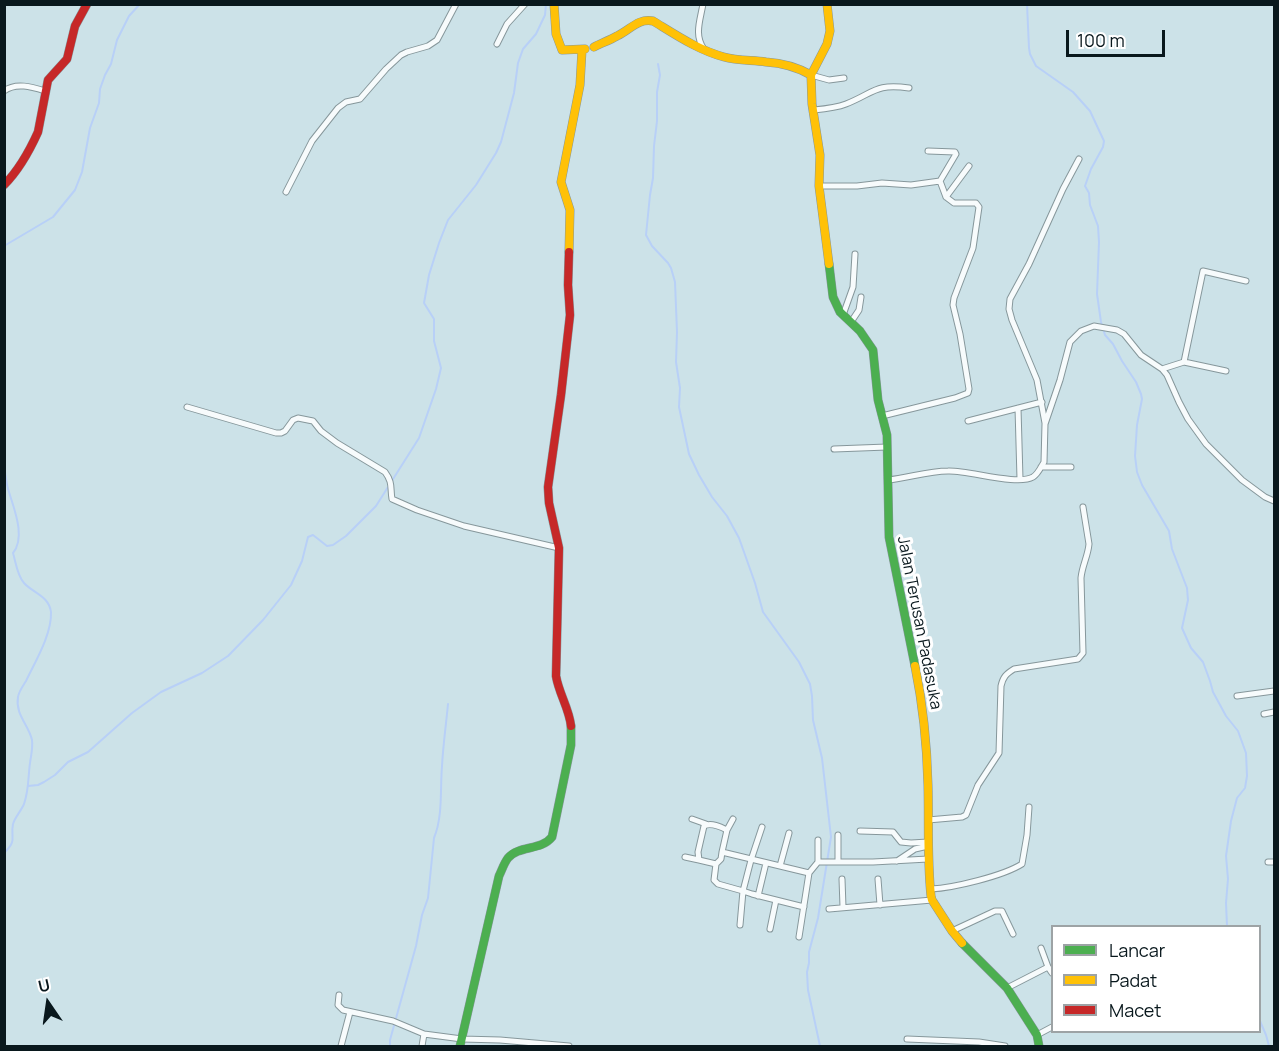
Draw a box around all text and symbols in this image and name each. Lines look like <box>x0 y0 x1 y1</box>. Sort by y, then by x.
scale bar <box>1069 18 1168 56</box>
text: 100 m <box>1077 28 1125 52</box>
street label: Jalan Terusan Padasuka <box>893 535 945 711</box>
legend <box>1051 925 1261 1033</box>
text: Lancar <box>1109 938 1165 962</box>
text: Padat <box>1109 968 1157 992</box>
north arrow <box>18 973 78 1033</box>
text: U <box>36 973 52 997</box>
text: Macet <box>1109 998 1162 1022</box>

